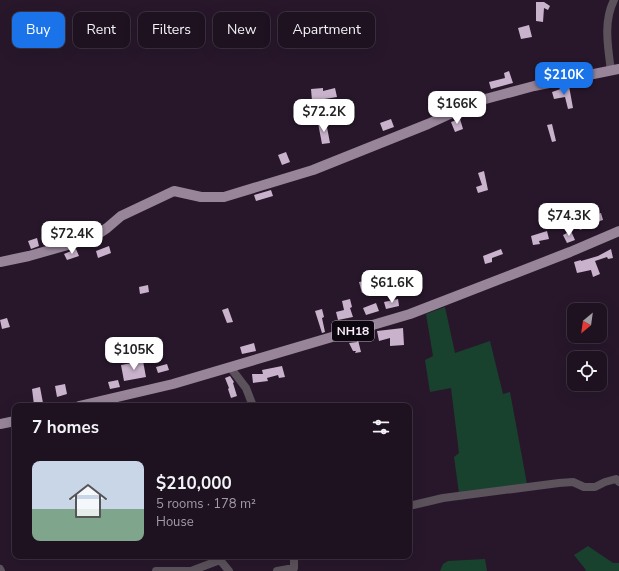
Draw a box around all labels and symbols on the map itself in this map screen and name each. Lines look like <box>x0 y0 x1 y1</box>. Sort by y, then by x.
pin: $210K <box>536 62 592 96</box>
pin: $166K <box>429 91 485 125</box>
pin: $72.2K <box>291 99 357 133</box>
pin: $74.3K <box>536 203 602 237</box>
pin: $72.4K <box>39 221 105 255</box>
pin: $61.6K <box>359 270 425 304</box>
north arrow <box>567 303 607 343</box>
road number: NH18 <box>332 321 374 341</box>
pin: $105K <box>106 337 162 371</box>

